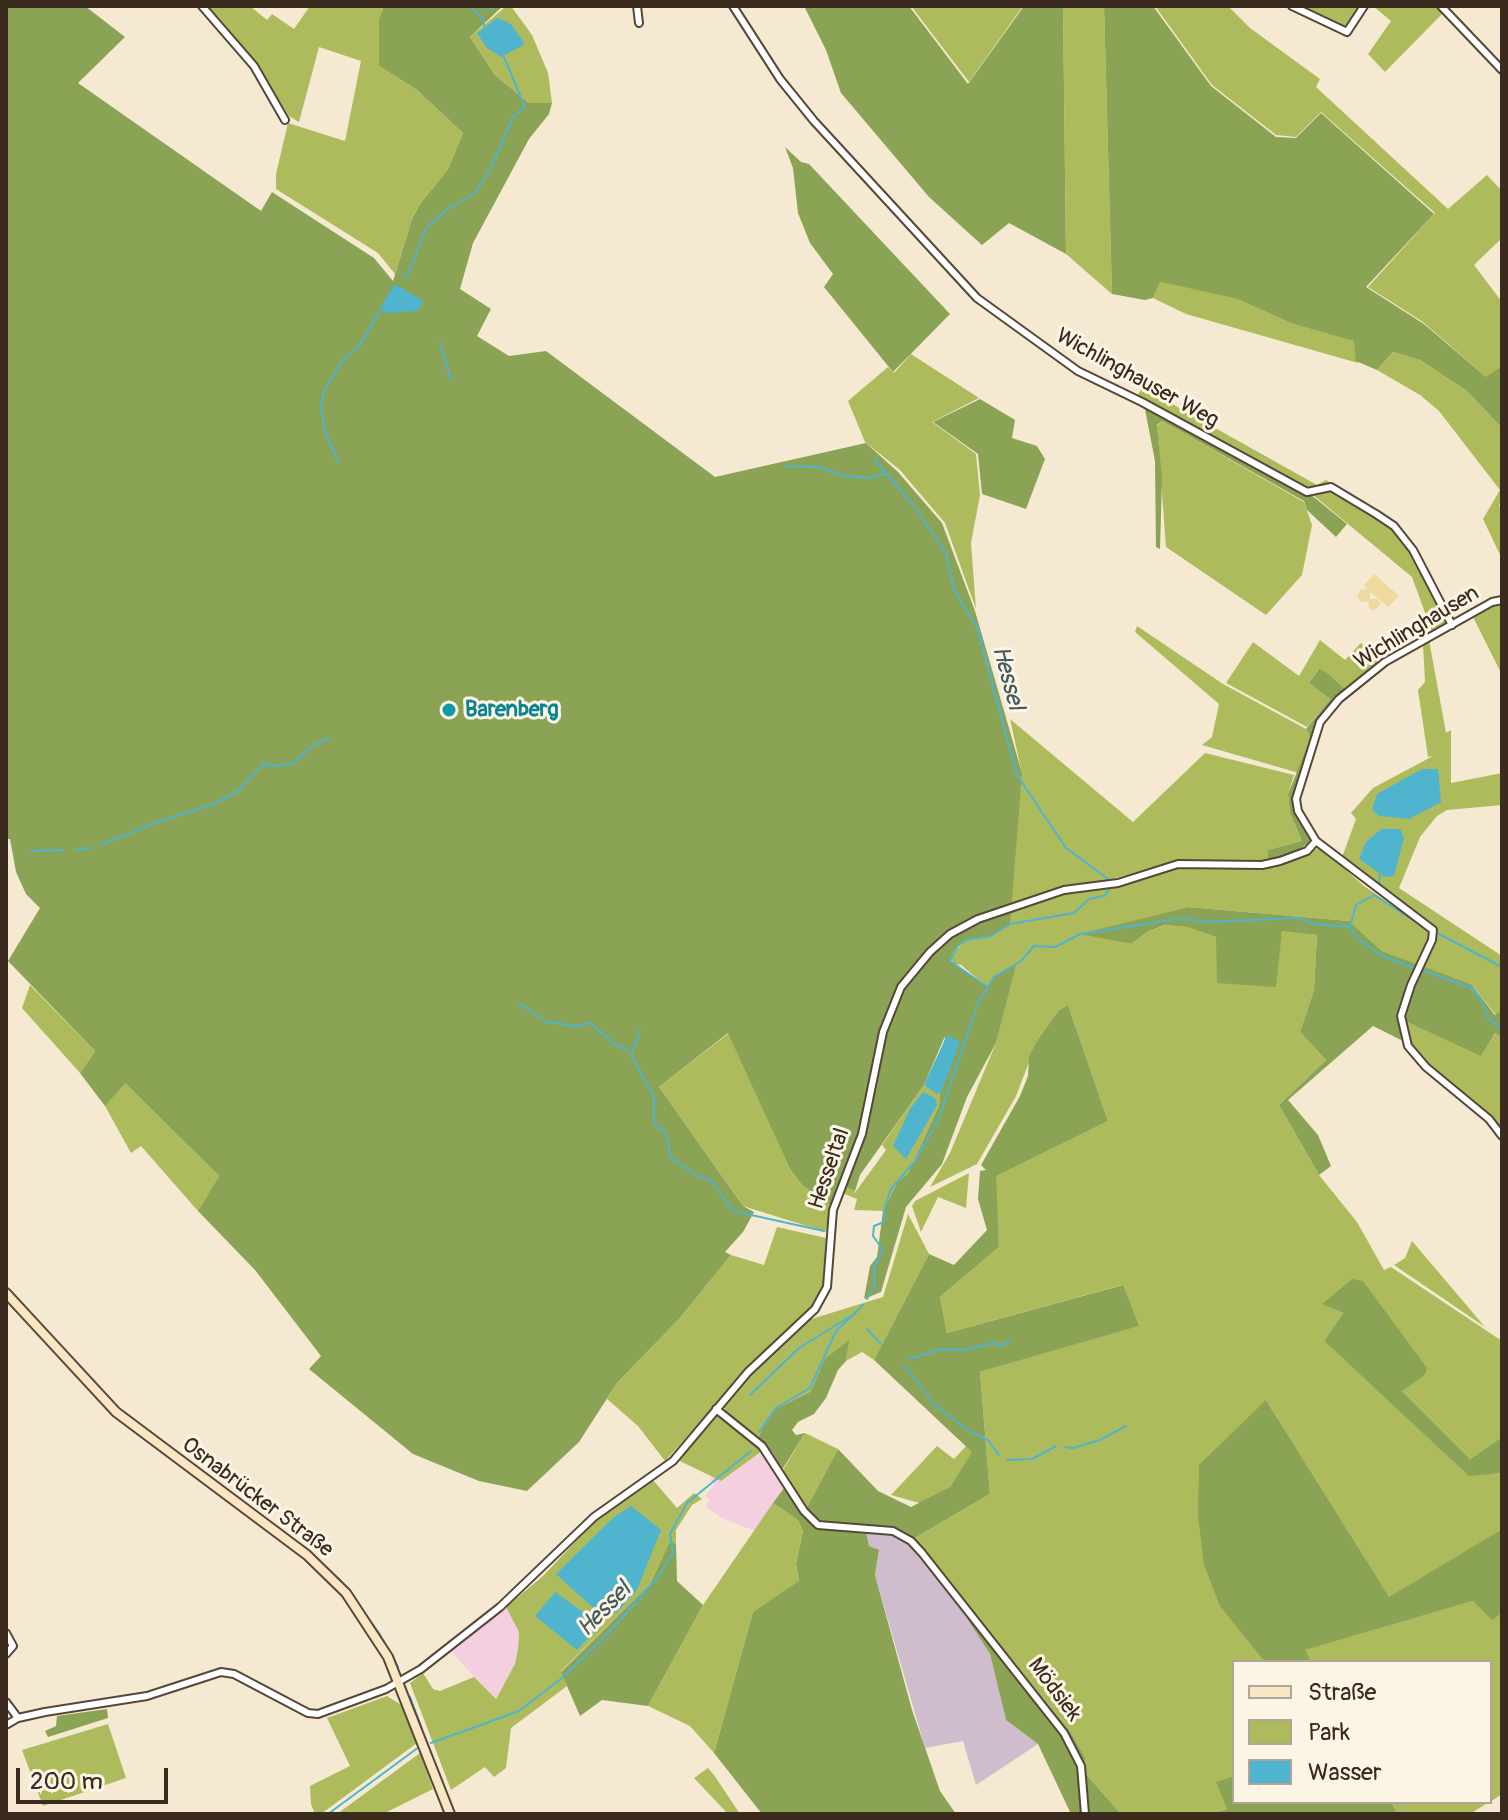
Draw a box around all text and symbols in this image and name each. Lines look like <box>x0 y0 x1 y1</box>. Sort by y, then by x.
street label: Wichlinghauser Weg <box>1051 323 1223 435</box>
street label: Wichlinghausen <box>1350 580 1484 676</box>
water label: Hessel <box>985 643 1029 713</box>
place label: Barenberg <box>465 697 559 723</box>
marker: Barenberg <box>440 701 458 719</box>
street label: Hesseltal <box>804 1125 856 1213</box>
street label: Osnabrücker Straße <box>176 1432 338 1564</box>
water label: Hessel <box>572 1577 638 1643</box>
street label: Mödsiek <box>1022 1653 1086 1727</box>
legend <box>1232 1660 1492 1804</box>
text: Straße <box>1308 1678 1376 1707</box>
text: Park <box>1308 1718 1350 1747</box>
scale bar <box>20 1752 172 1802</box>
text: Wasser <box>1308 1758 1382 1787</box>
text: 200 m <box>30 1767 103 1796</box>

